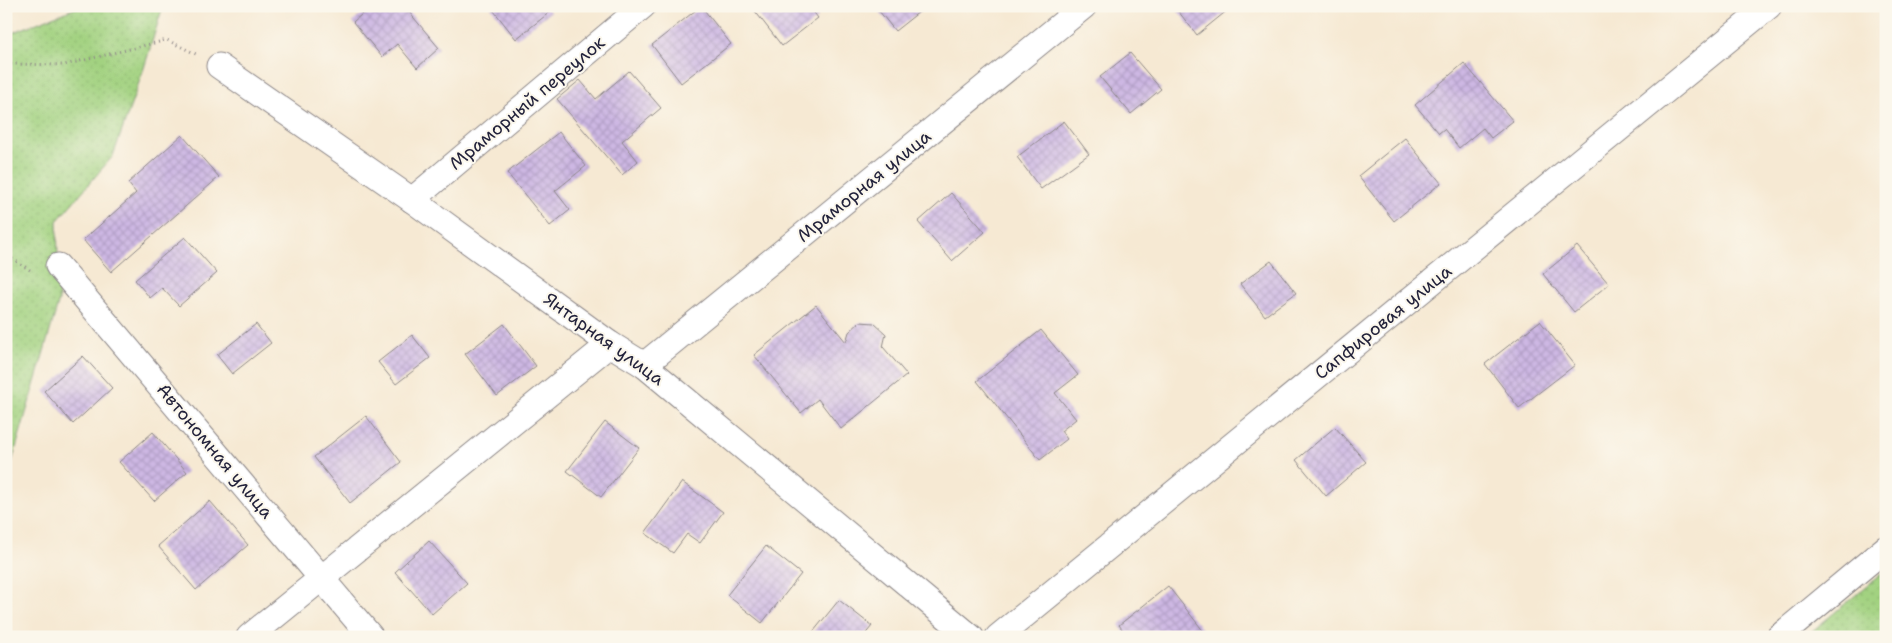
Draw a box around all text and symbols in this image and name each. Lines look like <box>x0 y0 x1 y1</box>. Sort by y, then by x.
street label: Мраморный переулок <box>444 30 610 175</box>
street label: Мраморная улица <box>792 124 936 248</box>
street label: Сапфировая улица <box>1309 259 1457 385</box>
street label: Янтарная улица <box>539 287 669 391</box>
street label: Автономная улица <box>151 378 279 524</box>

